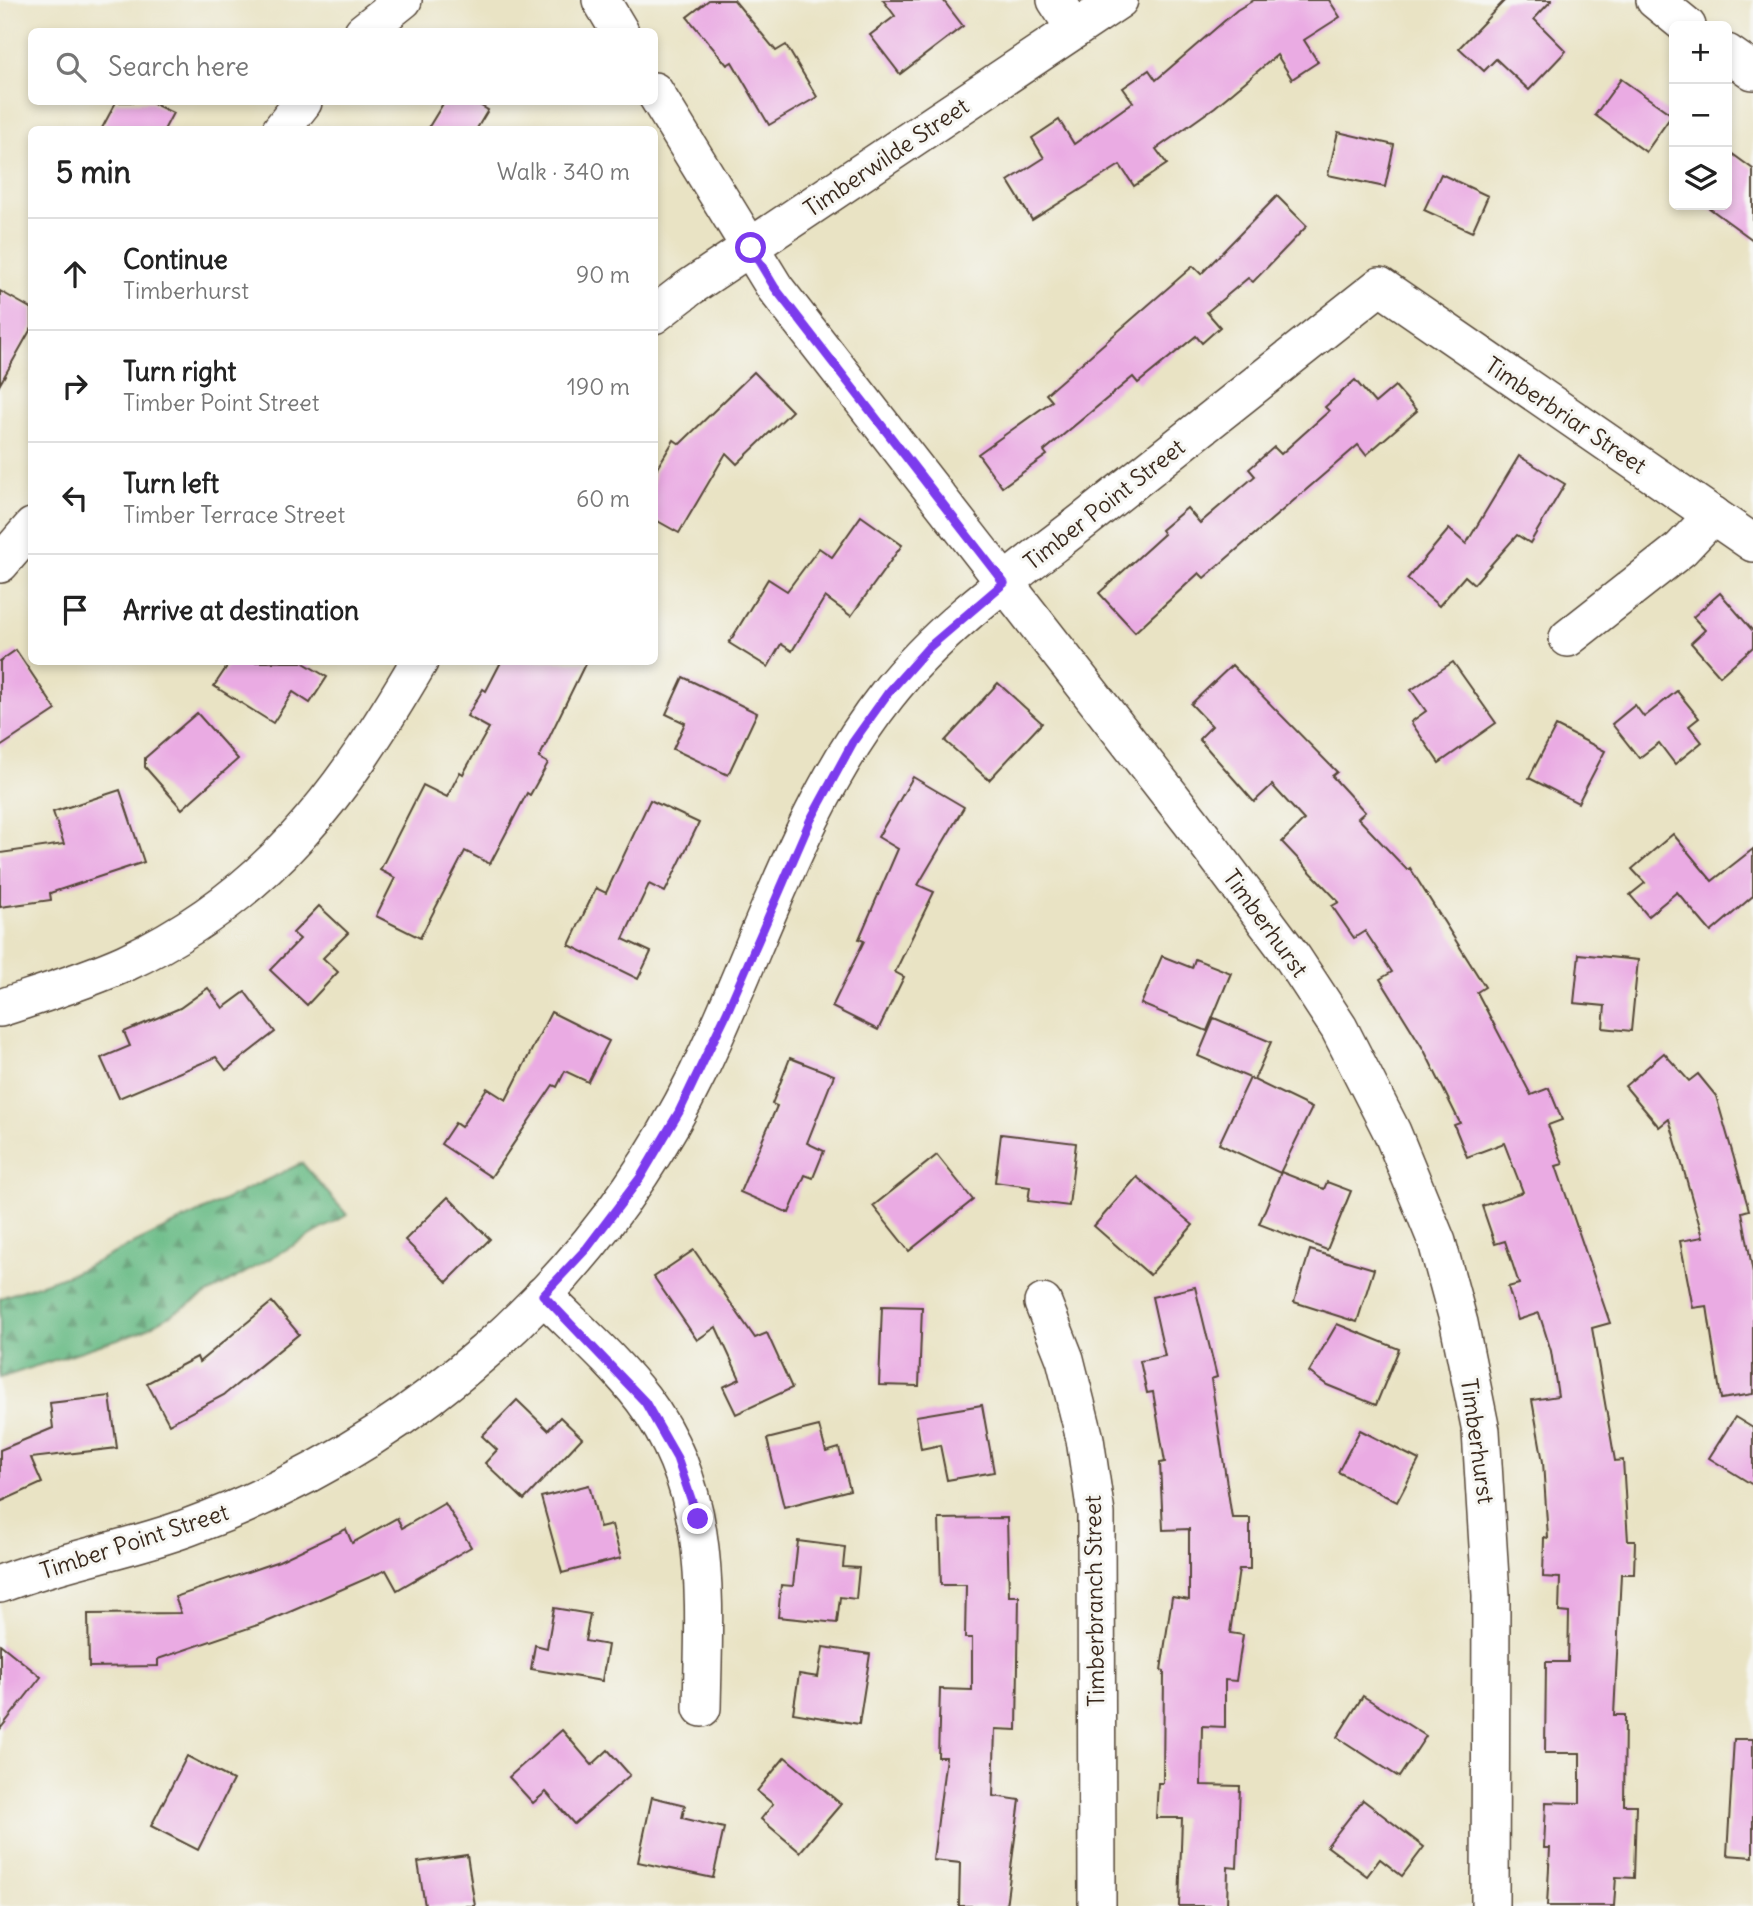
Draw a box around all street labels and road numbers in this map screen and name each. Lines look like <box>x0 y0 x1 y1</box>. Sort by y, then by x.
street label: Timberwilde Street <box>798 91 974 223</box>
street label: Timberbriar Street <box>1480 350 1652 480</box>
street label: Timber Point Street <box>1018 432 1191 576</box>
street label: Timberhurst <box>1217 863 1315 983</box>
street label: Timberhurst <box>1455 1377 1501 1506</box>
street label: Timberbranch Street <box>1078 1495 1110 1707</box>
street label: Timber Point Street <box>36 1497 232 1585</box>

